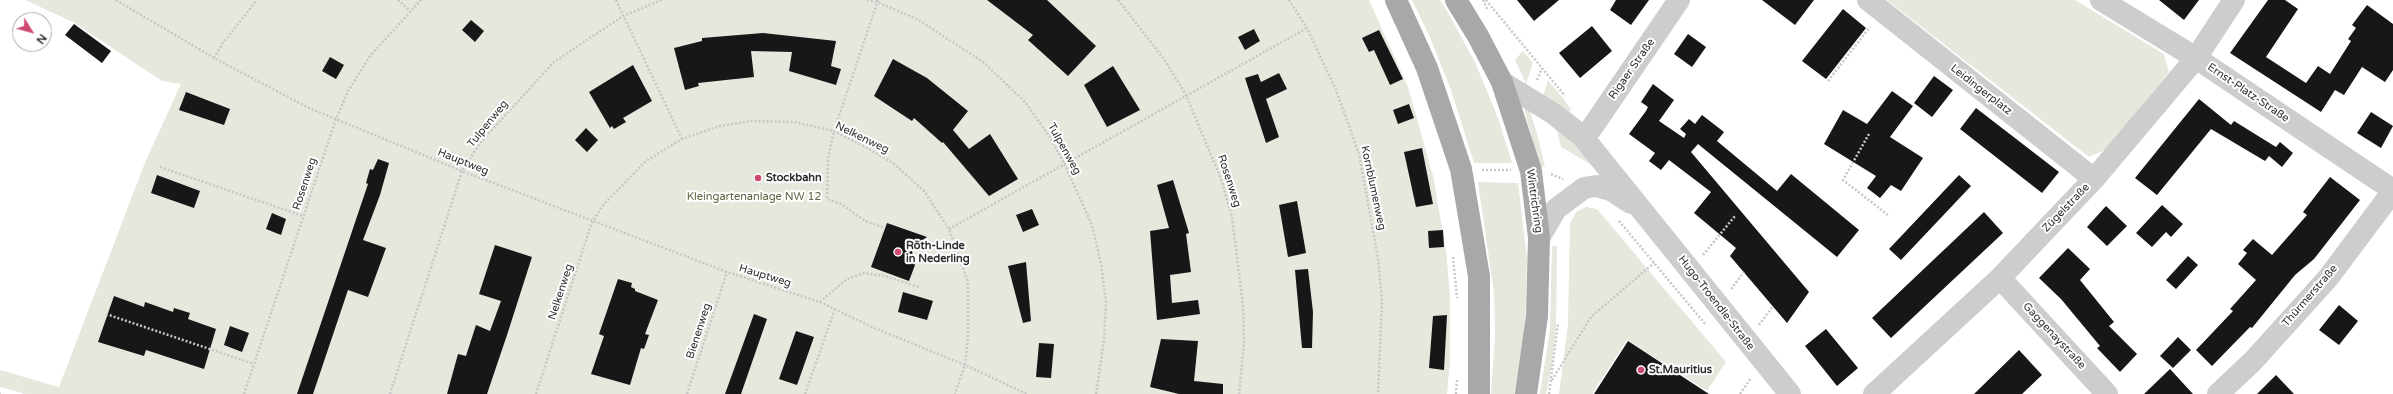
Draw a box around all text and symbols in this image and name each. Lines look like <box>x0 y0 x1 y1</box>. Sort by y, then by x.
north arrow <box>12 12 52 52</box>
text: N <box>33 31 49 46</box>
street label: Rigaer Straße <box>1606 36 1658 102</box>
street label: Ernst-Platz-Straße <box>2205 61 2291 125</box>
street label: Leidingerplatz <box>1948 62 2014 118</box>
street label: Tulpenweg <box>465 98 511 150</box>
street label: Nelkenweg <box>833 119 891 157</box>
street label: Tulpenweg <box>1044 121 1084 177</box>
street label: Kornblumenweg <box>1358 145 1388 231</box>
street label: Hauptweg <box>435 146 491 178</box>
street label: Rosenweg <box>1214 153 1244 209</box>
street label: Rosenweg <box>290 156 320 212</box>
street label: Wintrichring <box>1523 168 1545 234</box>
place label: Stockbahn <box>766 171 822 185</box>
marker: Stockbahn <box>753 173 763 183</box>
street label: Zügelstraße <box>2040 181 2092 235</box>
park label: Kleingartenanlage NW 12 <box>687 190 821 204</box>
place label: Röth-Linde in Nederling <box>906 239 970 265</box>
marker: Röth-Linde in Nederling <box>893 247 903 257</box>
street label: Hugo-Troendle-Straße <box>1675 253 1757 353</box>
street label: Nelkenweg <box>546 262 576 322</box>
street label: Hauptweg <box>737 262 793 290</box>
street label: Thürmerstraße <box>2280 262 2340 330</box>
street label: Gaggenaystraße <box>2020 300 2088 372</box>
street label: Bienenweg <box>684 301 714 361</box>
place label: St.Mauritius <box>1649 363 1712 377</box>
marker: St.Mauritius <box>1636 365 1646 375</box>

